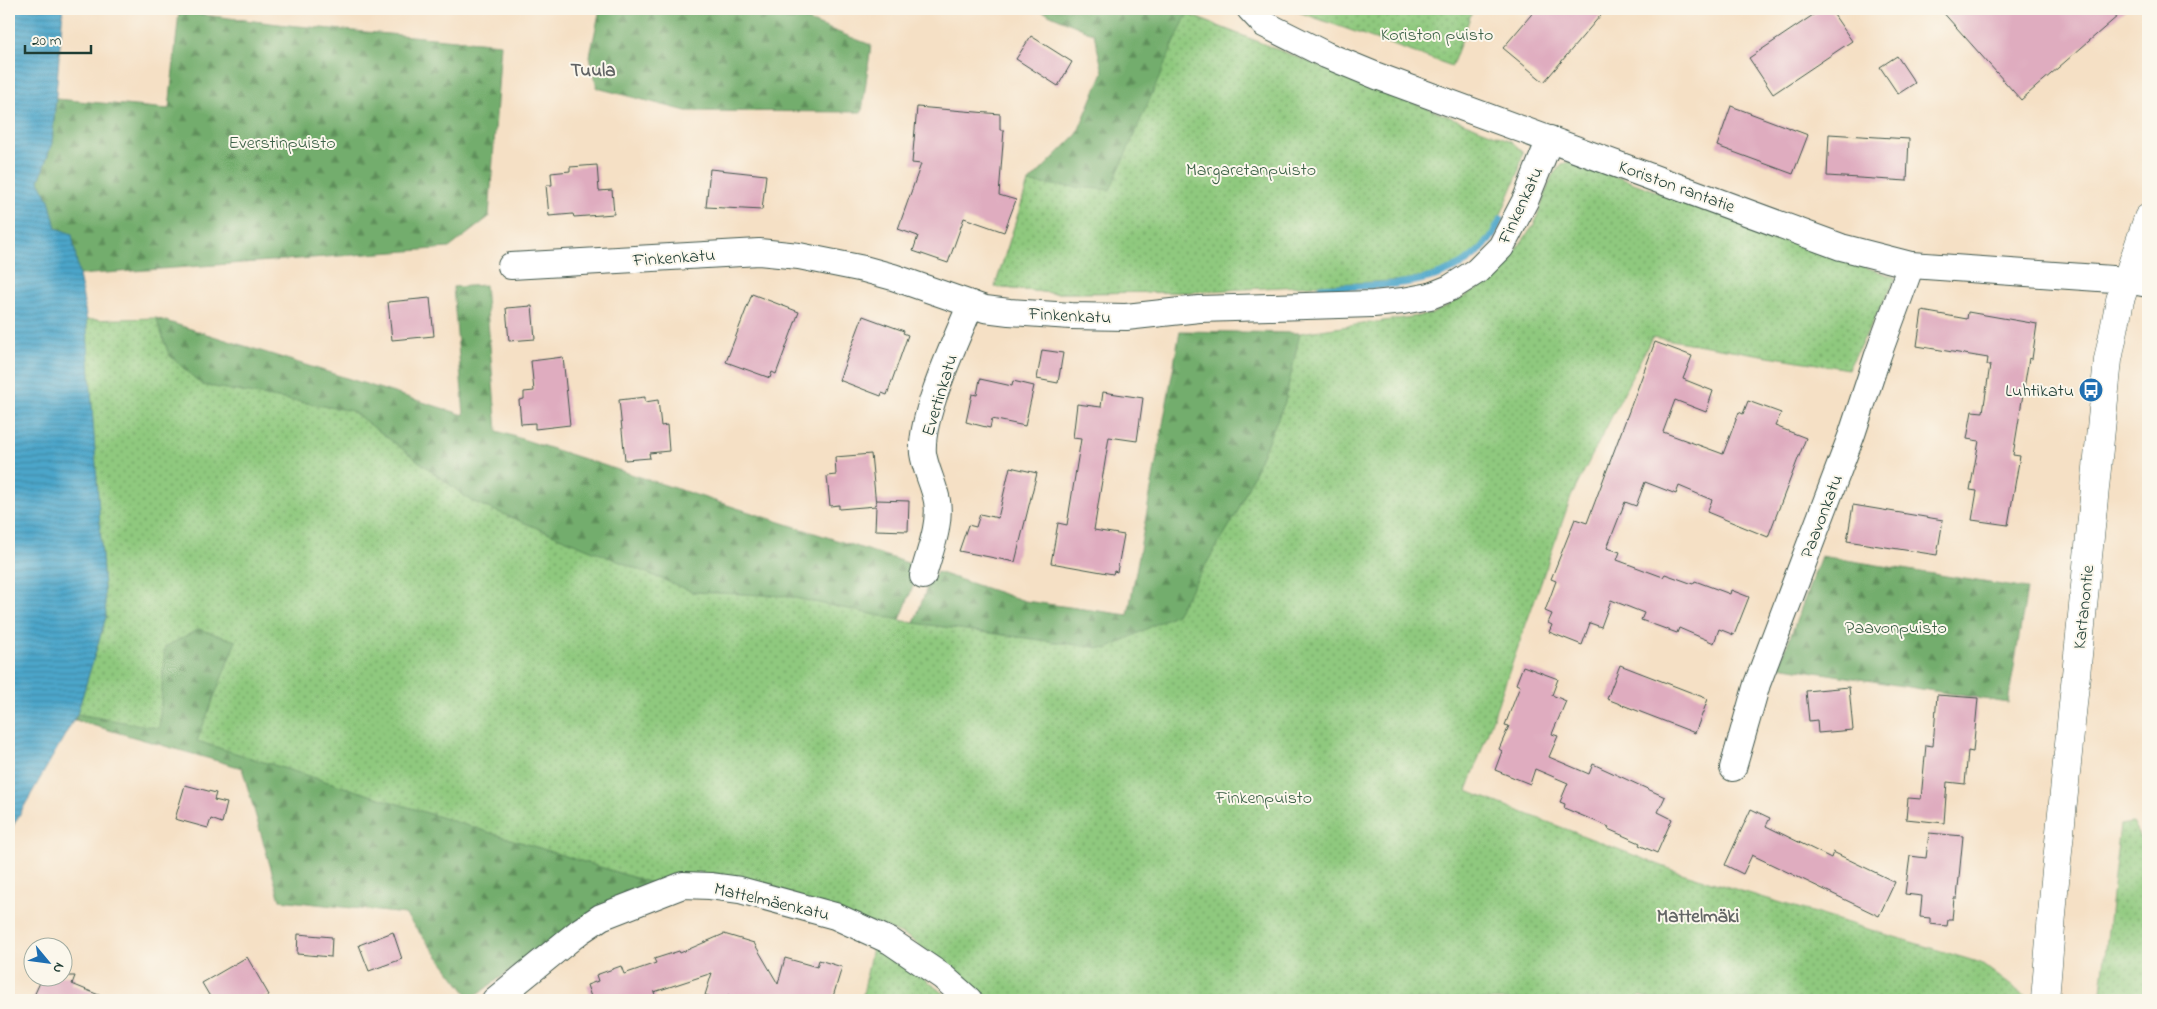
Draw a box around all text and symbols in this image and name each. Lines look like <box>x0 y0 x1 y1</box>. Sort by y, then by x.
scale bar <box>25 22 91 54</box>
park label: Koriston puisto <box>1381 23 1493 49</box>
text: 20 m <box>32 30 62 52</box>
district label: Tuula <box>571 58 615 85</box>
park label: Everstinpuisto <box>228 131 336 157</box>
street label: Koriston rantatie <box>1614 155 1739 221</box>
park label: Margaretanpuisto <box>1186 158 1316 185</box>
street label: Finkenkatu <box>1492 163 1551 250</box>
street label: Finkenkatu <box>631 243 716 275</box>
street label: Finkenkatu <box>1027 302 1112 332</box>
street label: Evertinkatu <box>916 352 966 440</box>
bus stop icon: Luhtikatu <box>2078 377 2104 403</box>
place label: Luhtikatu <box>2005 379 2074 405</box>
street label: Paavonkatu <box>1795 471 1851 562</box>
street label: Kartanontie <box>2068 563 2102 650</box>
park label: Paavonpuisto <box>1845 616 1947 642</box>
park label: Finkenpuisto <box>1215 786 1312 812</box>
street label: Mattelmäenkatu <box>711 877 832 929</box>
district label: Mattelmäki <box>1657 904 1739 931</box>
north arrow <box>22 936 72 986</box>
text: N <box>47 958 70 977</box>

